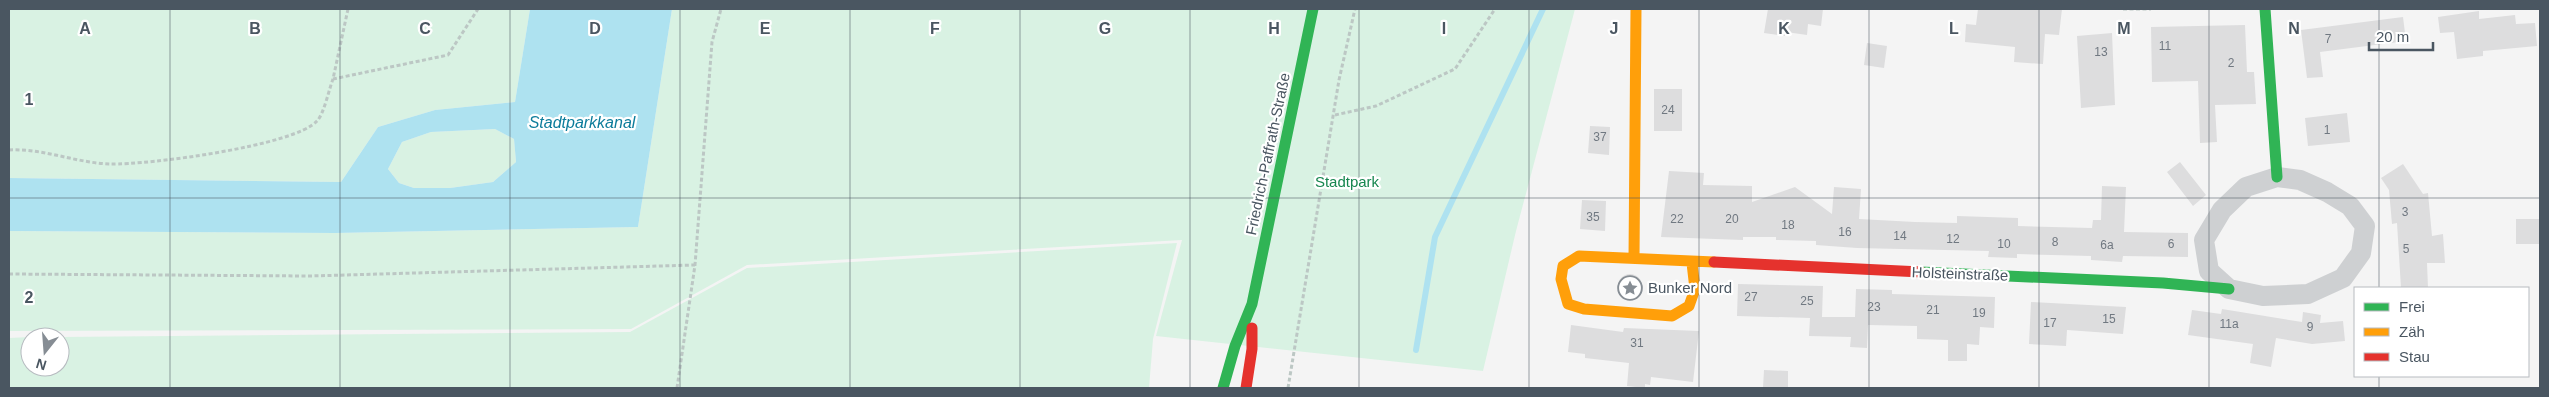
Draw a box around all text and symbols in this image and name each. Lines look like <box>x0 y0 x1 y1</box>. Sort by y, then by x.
text: A <box>79 20 91 37</box>
text: B <box>249 20 261 37</box>
text: C <box>419 20 431 37</box>
text: D <box>589 20 601 37</box>
text: E <box>760 20 771 37</box>
text: F <box>930 20 940 37</box>
text: G <box>1099 20 1111 37</box>
text: H <box>1268 20 1280 37</box>
text: I <box>1442 20 1446 37</box>
text: J <box>1610 20 1618 37</box>
text: K <box>1778 20 1790 37</box>
text: L <box>1949 20 1959 37</box>
text: M <box>2117 20 2131 37</box>
text: N <box>2288 20 2300 37</box>
scale bar <box>2369 20 2433 52</box>
text: 20 m <box>2376 28 2409 45</box>
house number: 7 <box>2325 32 2332 46</box>
house number: 11 <box>2159 39 2172 53</box>
house number: 13 <box>2094 45 2108 59</box>
house number: 2 <box>2228 56 2235 70</box>
street label: Friedrich-Paffrath-Straße <box>1242 71 1293 237</box>
text: 1 <box>25 91 34 108</box>
house number: 24 <box>1661 103 1675 117</box>
water label: Stadtparkkanal <box>529 114 636 131</box>
house number: 1 <box>2324 123 2331 137</box>
house number: 37 <box>1593 130 1607 144</box>
park label: Stadtpark <box>1315 173 1380 190</box>
house number: 3 <box>2402 205 2409 219</box>
house number: 35 <box>1586 210 1600 224</box>
house number: 22 <box>1670 212 1684 226</box>
house number: 20 <box>1725 212 1739 226</box>
house number: 18 <box>1781 218 1795 232</box>
house number: 16 <box>1838 225 1852 239</box>
house number: 14 <box>1893 229 1907 243</box>
house number: 12 <box>1946 232 1960 246</box>
house number: 8 <box>2052 235 2059 249</box>
house number: 10 <box>1997 237 2011 251</box>
house number: 6 <box>2168 237 2175 251</box>
house number: 6a <box>2100 238 2114 252</box>
house number: 5 <box>2403 242 2410 256</box>
street label: Holsteinstraße <box>1911 263 2009 284</box>
place icon: Bunker Nord <box>1617 275 1643 301</box>
place label: Bunker Nord <box>1648 279 1732 296</box>
legend <box>2354 287 2529 377</box>
text: 2 <box>25 289 34 306</box>
house number: 27 <box>1744 290 1758 304</box>
house number: 25 <box>1800 294 1814 308</box>
text: Frei <box>2399 298 2425 315</box>
house number: 23 <box>1867 300 1881 314</box>
house number: 21 <box>1926 303 1940 317</box>
house number: 19 <box>1972 306 1986 320</box>
house number: 15 <box>2102 312 2116 326</box>
house number: 17 <box>2043 316 2057 330</box>
house number: 11a <box>2219 317 2239 331</box>
house number: 9 <box>2307 320 2314 334</box>
text: Zäh <box>2399 323 2425 340</box>
north arrow <box>20 327 70 377</box>
house number: 31 <box>1630 336 1644 350</box>
text: Stau <box>2399 348 2430 365</box>
text: N <box>34 355 48 374</box>

